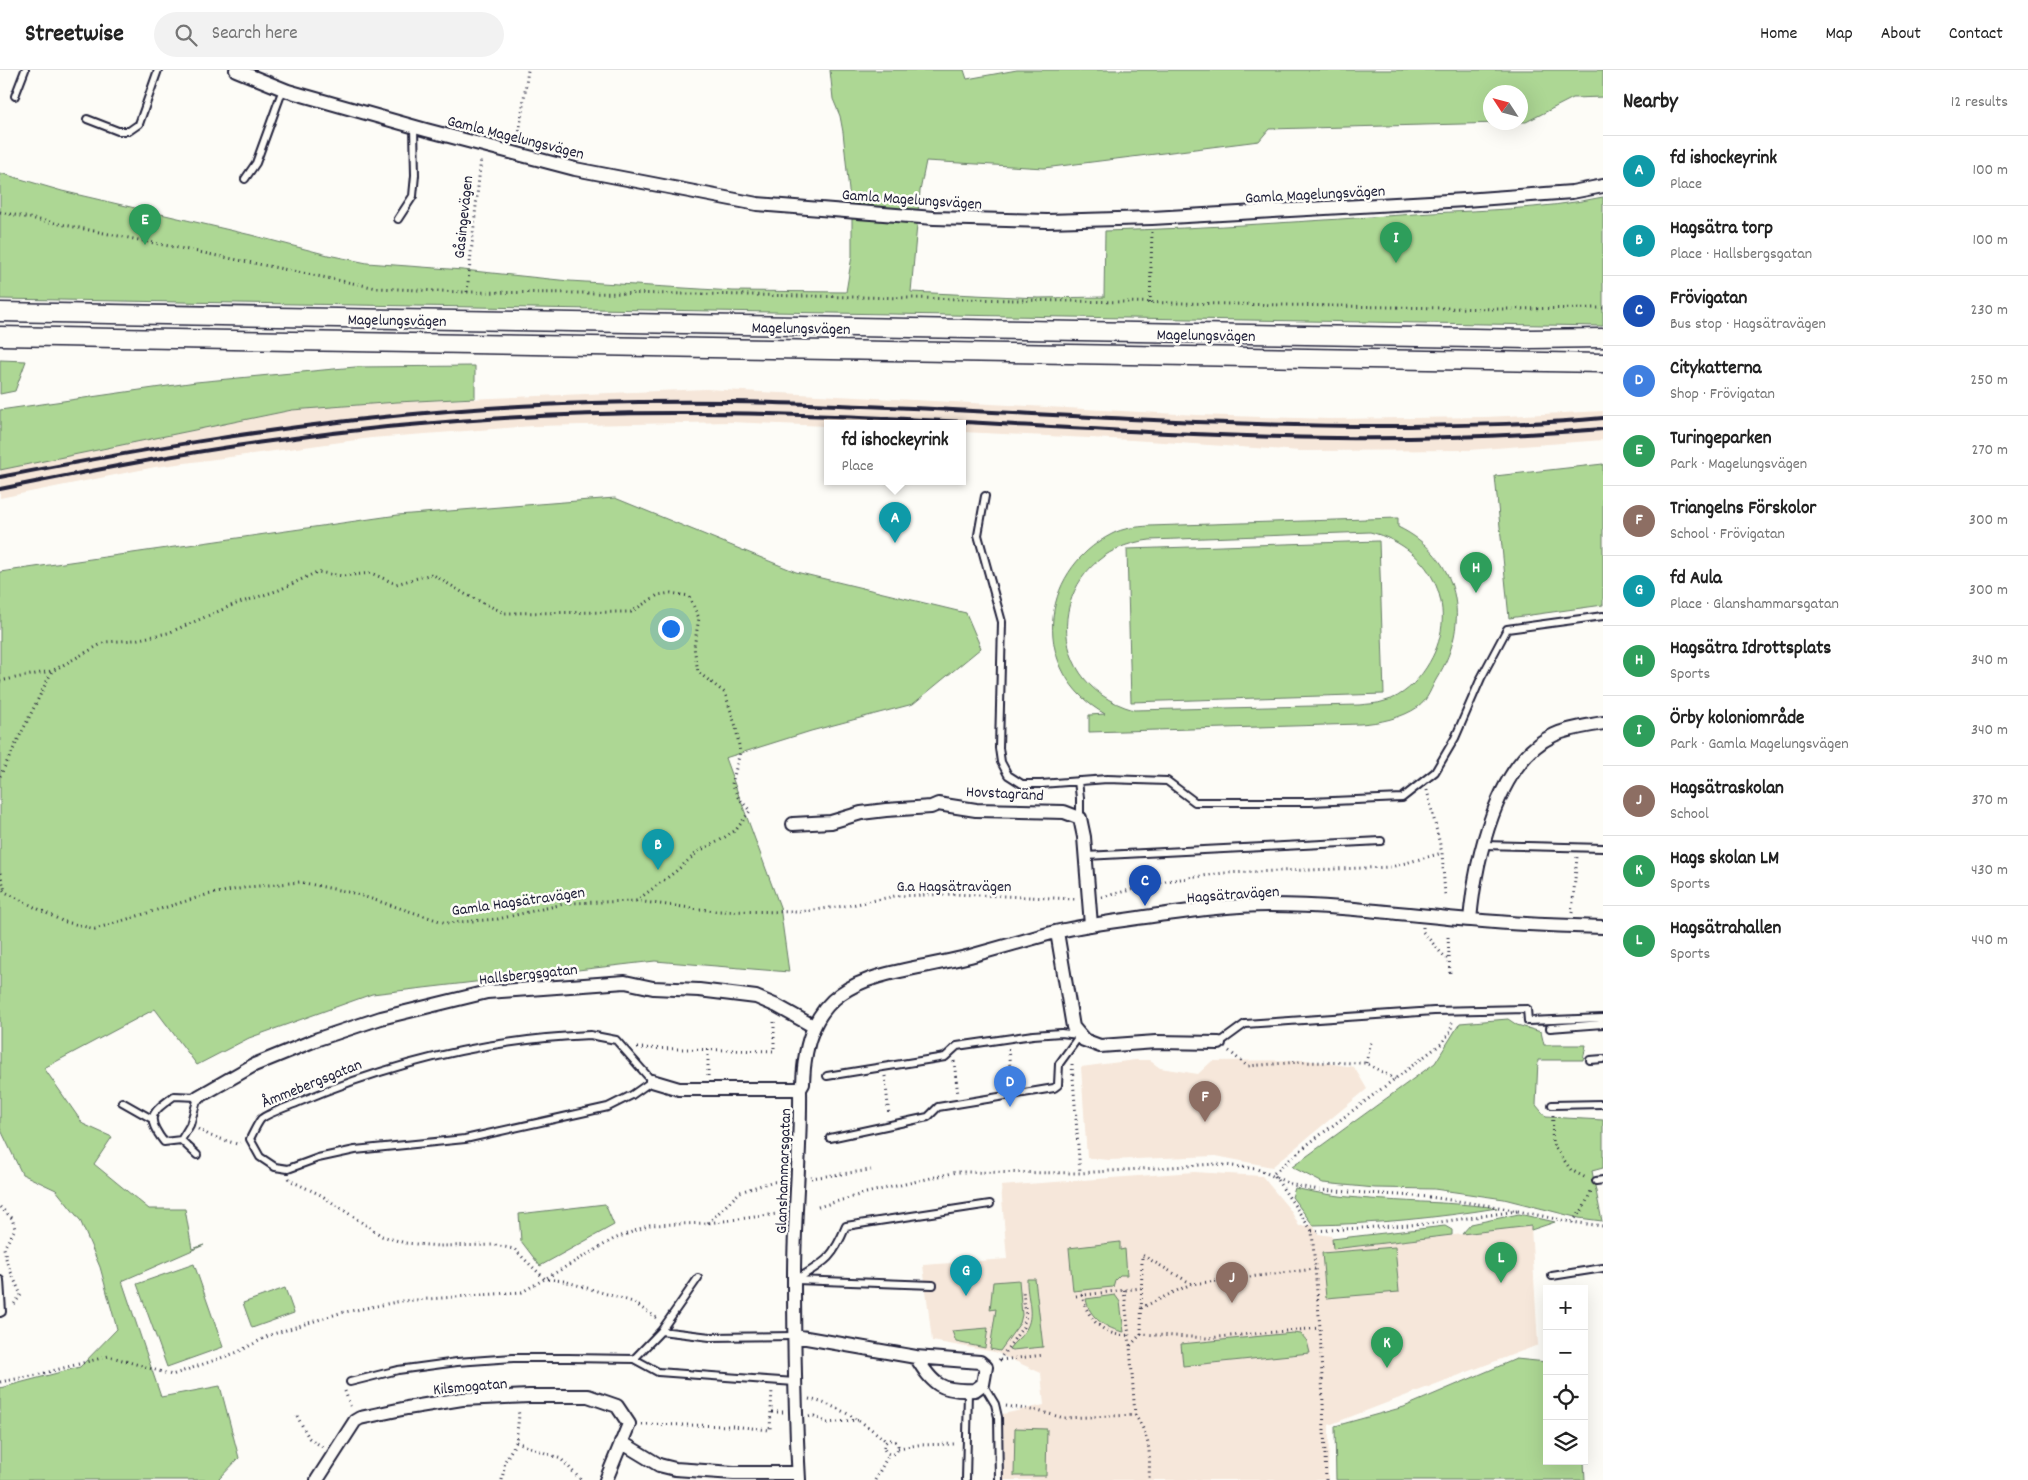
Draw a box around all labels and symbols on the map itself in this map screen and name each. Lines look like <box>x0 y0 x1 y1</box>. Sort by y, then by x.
north arrow <box>1483 85 1528 130</box>
street label: Gamla Magelungsvägen <box>444 110 586 167</box>
street label: Gåsingevägen <box>449 175 480 260</box>
street label: Gamla Magelungsvägen <box>1244 180 1386 211</box>
street label: Gamla Magelungsvägen <box>841 184 983 217</box>
pin: E <box>129 204 161 245</box>
pin: I <box>1380 222 1412 263</box>
street label: Magelungsvägen <box>347 309 447 334</box>
street label: Magelungsvägen <box>751 317 851 342</box>
street label: Magelungsvägen <box>1156 324 1256 349</box>
pin: A <box>879 502 911 543</box>
pin: H <box>1460 552 1492 593</box>
your location <box>658 616 684 642</box>
street label: Hovstagränd <box>965 781 1044 808</box>
pin: B <box>642 829 674 870</box>
pin: C <box>1129 865 1161 906</box>
street label: G.a Hagsätravägen <box>897 876 1011 899</box>
street label: Hagsätravägen <box>1186 881 1280 910</box>
street label: Gamla Hagsätravägen <box>450 882 587 923</box>
street label: Hallsbergsgatan <box>478 959 579 992</box>
street label: Åmmebergsgatan <box>258 1054 366 1115</box>
pin: D <box>994 1066 1026 1107</box>
pin: F <box>1189 1081 1221 1122</box>
street label: Glanshammarsgatan <box>771 1108 798 1234</box>
pin: L <box>1485 1242 1517 1283</box>
pin: G <box>950 1255 982 1296</box>
pin: J <box>1216 1262 1248 1303</box>
pin: K <box>1371 1327 1403 1368</box>
street label: Kilsmogatan <box>432 1373 508 1402</box>

